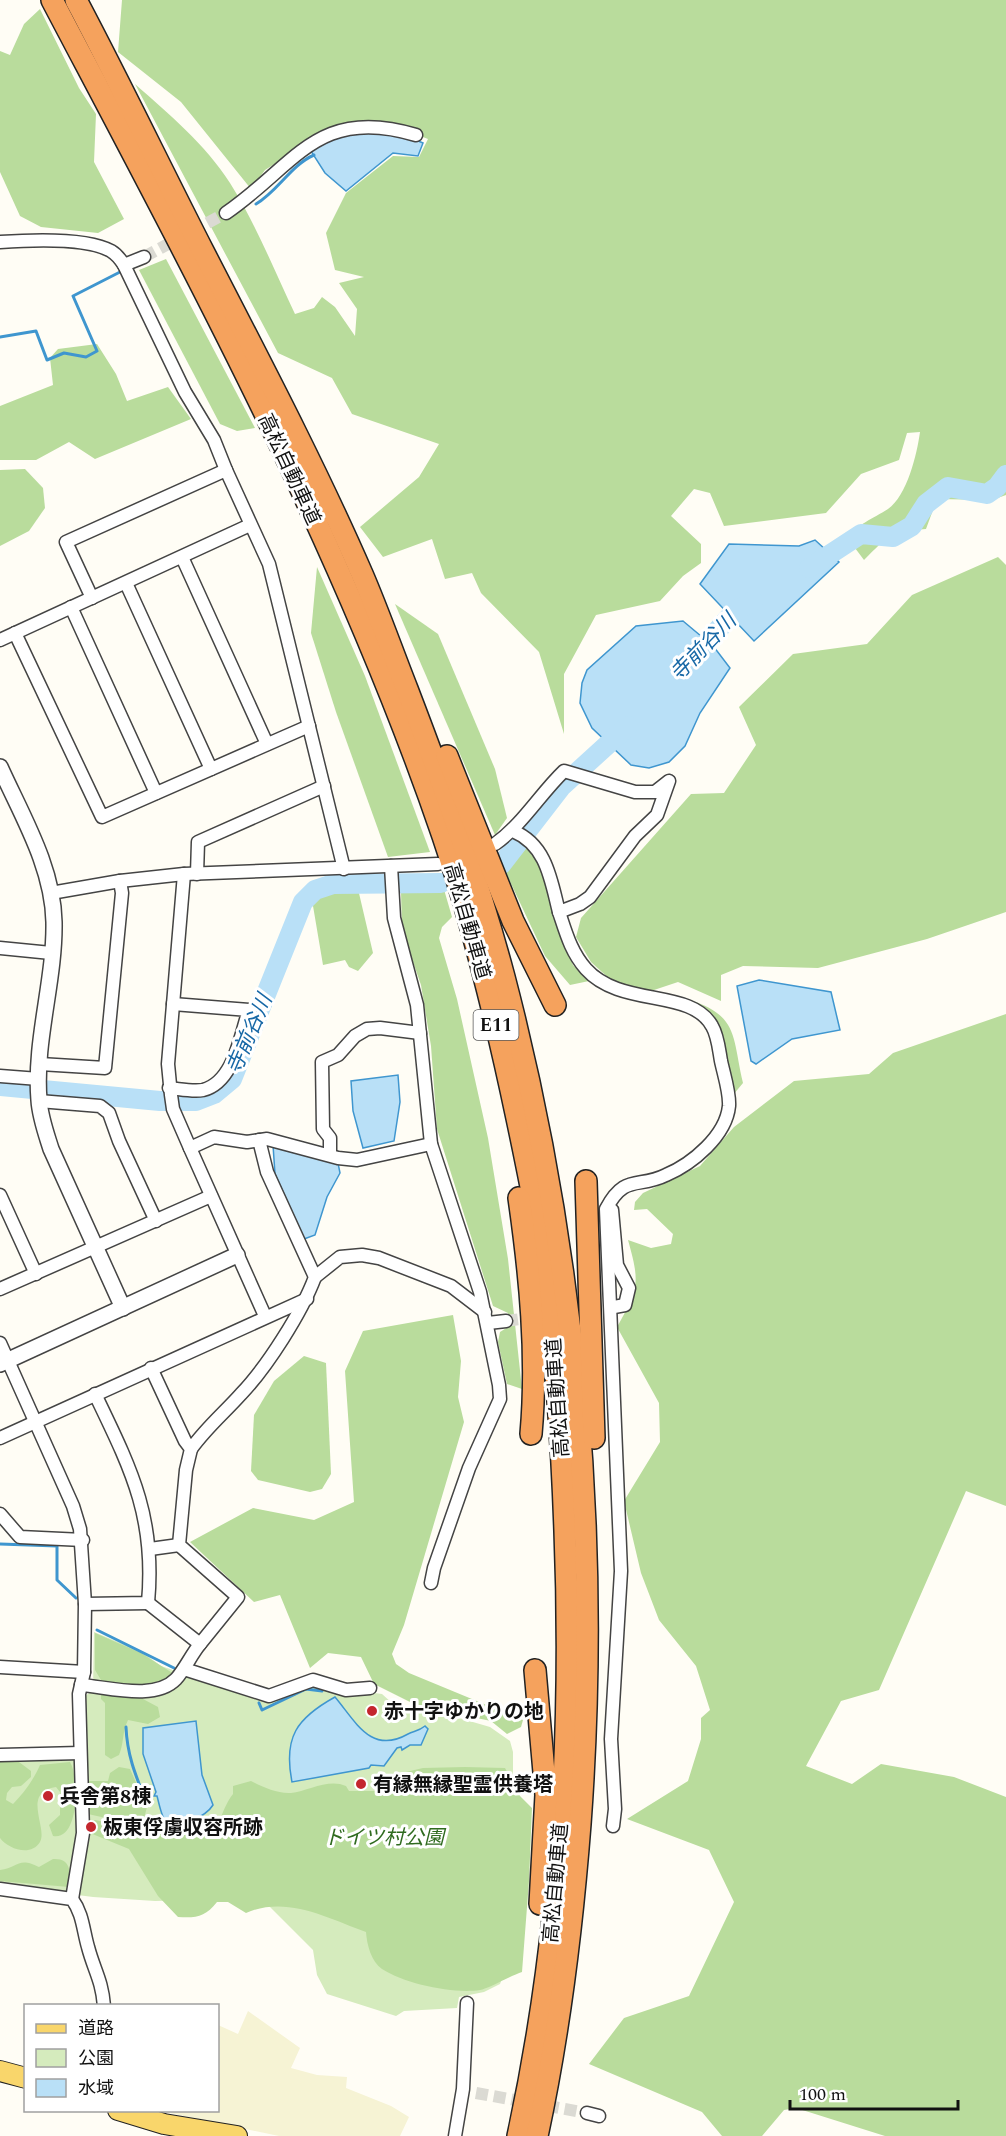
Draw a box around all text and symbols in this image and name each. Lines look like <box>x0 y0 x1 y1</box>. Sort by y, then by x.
street label: 高松自動車道 <box>250 409 328 530</box>
water label: 寺前谷川 <box>663 605 746 689</box>
street label: 高松自動車道 <box>436 859 498 983</box>
water label: 寺前谷川 <box>219 988 282 1079</box>
road number: E11 <box>474 1010 518 1040</box>
street label: 高松自動車道 <box>539 1337 577 1459</box>
place label: 赤十字ゆかりの地 <box>384 1697 544 1727</box>
marker: 赤十字ゆかりの地 <box>365 1704 379 1718</box>
place label: 有縁無縁聖霊供養塔 <box>373 1770 553 1800</box>
marker: 有縁無縁聖霊供養塔 <box>354 1777 368 1791</box>
place label: 兵舎第8棟 <box>60 1782 151 1812</box>
marker: 兵舎第8棟 <box>41 1789 55 1803</box>
place label: 板東俘虜収容所跡 <box>103 1813 263 1843</box>
marker: 板東俘虜収容所跡 <box>84 1820 98 1834</box>
street label: 高松自動車道 <box>536 1822 576 1944</box>
park label: ドイツ村公園 <box>324 1823 447 1853</box>
legend <box>24 2004 219 2112</box>
text: 道路 <box>78 2015 114 2042</box>
text: 公園 <box>78 2045 114 2072</box>
scale bar <box>790 2073 958 2111</box>
text: 水域 <box>78 2075 114 2102</box>
text: 100 m <box>799 2081 846 2108</box>

